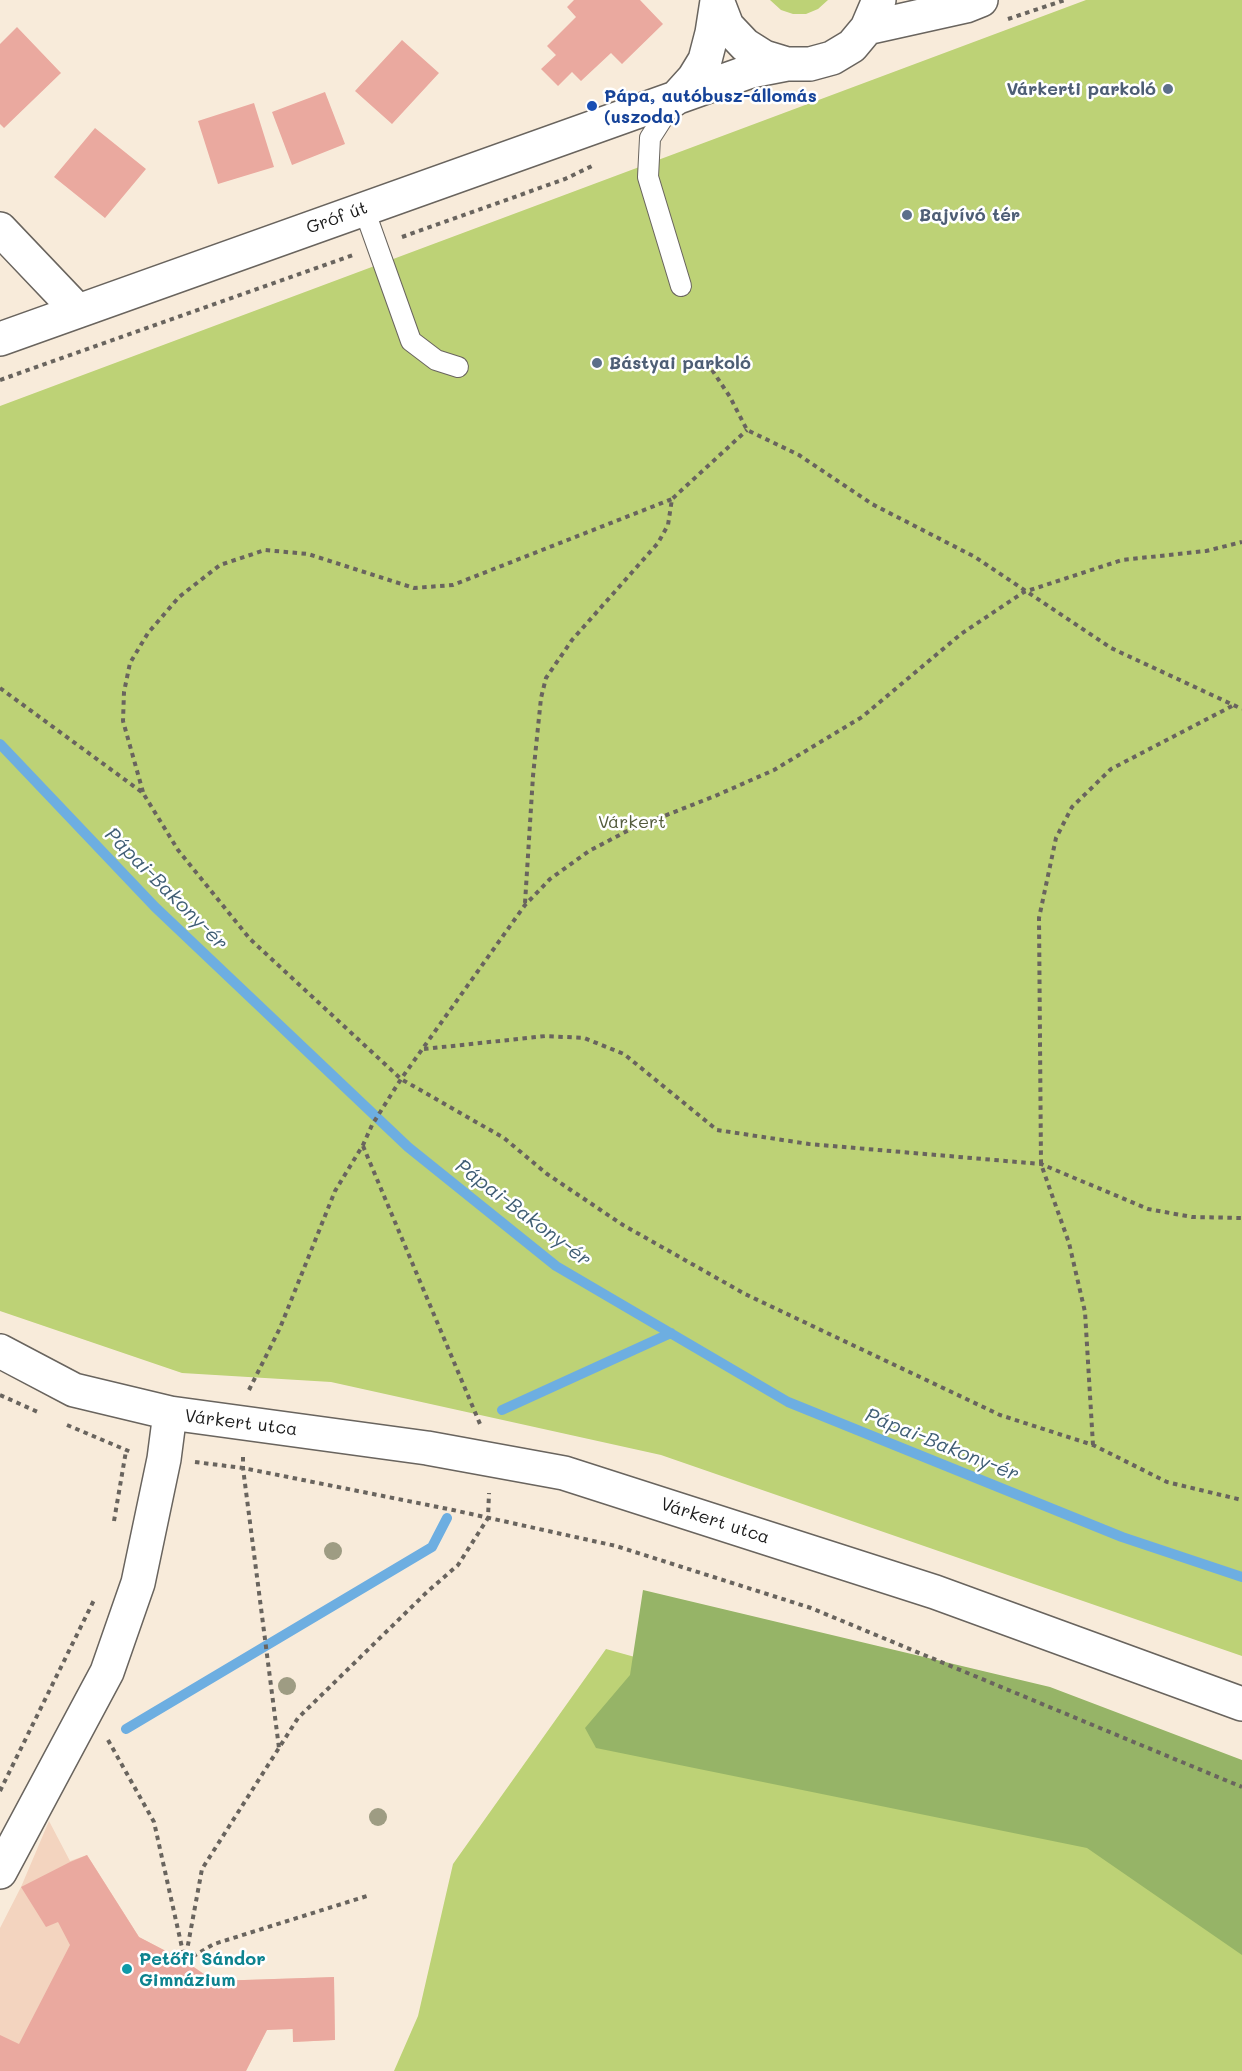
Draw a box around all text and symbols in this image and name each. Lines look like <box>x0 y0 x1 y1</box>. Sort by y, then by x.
place label: Várkerti parkoló <box>1007 78 1156 100</box>
marker: Várkerti parkoló <box>1161 82 1175 96</box>
place label: Pápa, autóbusz-állomás (uszoda) <box>604 85 817 128</box>
marker: Pápa, autóbusz-állomás (uszoda) <box>585 99 599 113</box>
street label: Gróf út <box>303 197 371 239</box>
place label: Bajvívó tér <box>919 204 1020 226</box>
marker: Bajvívó tér <box>900 208 914 222</box>
place label: Bástyai parkoló <box>609 352 751 374</box>
marker: Bástyai parkoló <box>590 356 604 370</box>
park label: Várkert <box>598 811 666 833</box>
water label: Pápai-Bakony-ér <box>100 823 232 955</box>
water label: Pápai-Bakony-ér <box>450 1154 596 1272</box>
water label: Pápai-Bakony-ér <box>862 1403 1022 1487</box>
street label: Várkert utca <box>183 1405 299 1441</box>
street label: Várkert utca <box>658 1493 772 1549</box>
place label: Petőfi Sándor Gimnázium <box>139 1948 266 1990</box>
marker: Petőfi Sándor Gimnázium <box>120 1962 134 1976</box>

